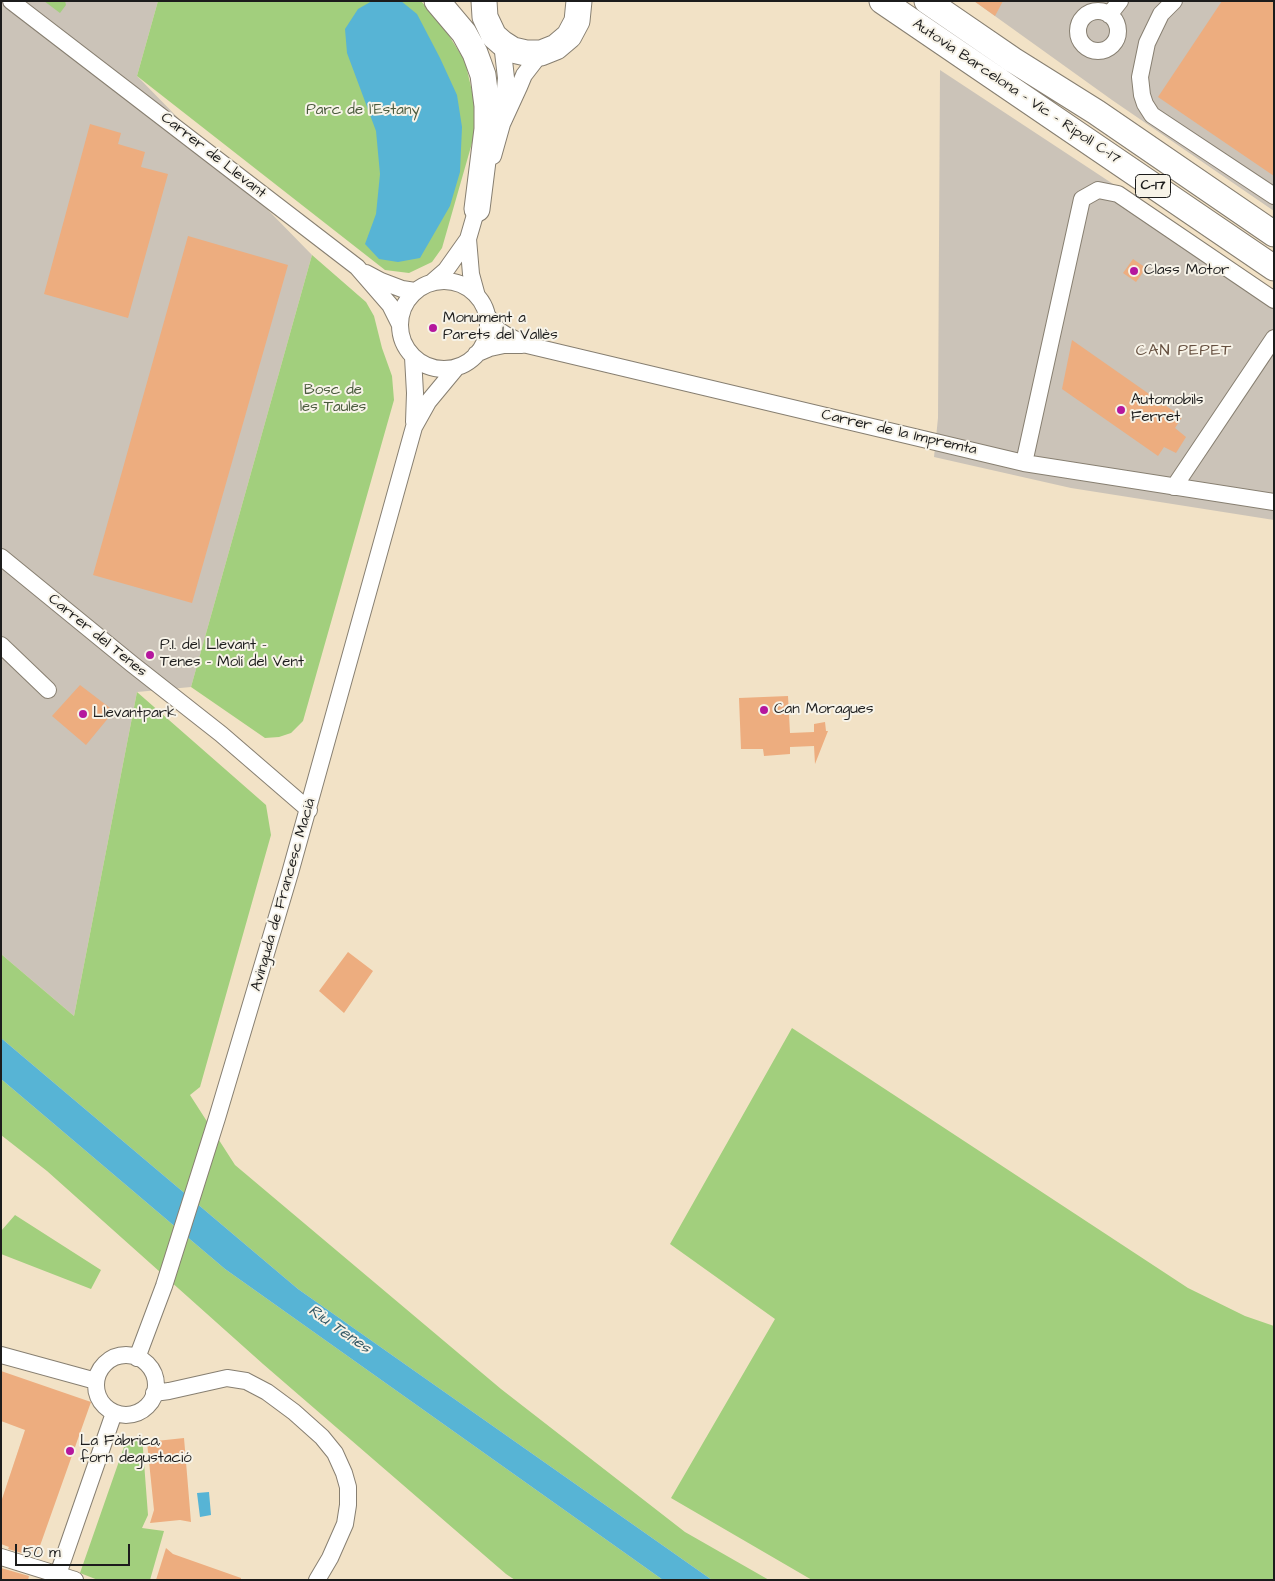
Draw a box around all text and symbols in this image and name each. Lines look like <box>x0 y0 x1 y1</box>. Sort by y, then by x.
street label: Autovia Barcelona - Vic - Ripoll C-17 <box>909 15 1123 169</box>
park label: Parc de l'Estany <box>306 102 420 120</box>
street label: Carrer de Llevant <box>157 109 269 203</box>
road number: C-17 <box>1136 175 1170 198</box>
place label: Class Motor <box>1144 262 1229 280</box>
marker: Class Motor <box>1128 265 1140 277</box>
place label: Monument a Parets del Vallès <box>443 310 558 345</box>
marker: Monument a Parets del Vallès <box>427 322 439 334</box>
district label: CAN PEPET <box>1135 342 1233 362</box>
park label: Bosc de les Taules <box>300 382 366 417</box>
place label: Automobils Ferret <box>1131 392 1203 427</box>
marker: Automobils Ferret <box>1115 404 1127 416</box>
street label: Carrer de la Impremta <box>819 406 979 460</box>
street label: Carrer del Tenes <box>44 591 150 681</box>
place label: P.I. del Llevant - Tenes - Molí del Vent <box>160 637 304 672</box>
marker: P.I. del Llevant - Tenes - Molí del Vent <box>144 649 156 661</box>
place label: Can Moragues <box>774 701 874 719</box>
marker: Can Moragues <box>758 704 770 716</box>
place label: Llevantpark <box>93 705 176 723</box>
marker: Llevantpark <box>77 708 89 720</box>
street label: Avinguda de Francesc Macià <box>248 797 320 993</box>
water label: Riu Tenes <box>304 1302 374 1358</box>
place label: La Fàbrica, forn degustació <box>80 1433 192 1468</box>
marker: La Fàbrica, forn degustació <box>64 1445 76 1457</box>
scale bar <box>18 1534 132 1566</box>
text: 50 m <box>23 1542 61 1563</box>

